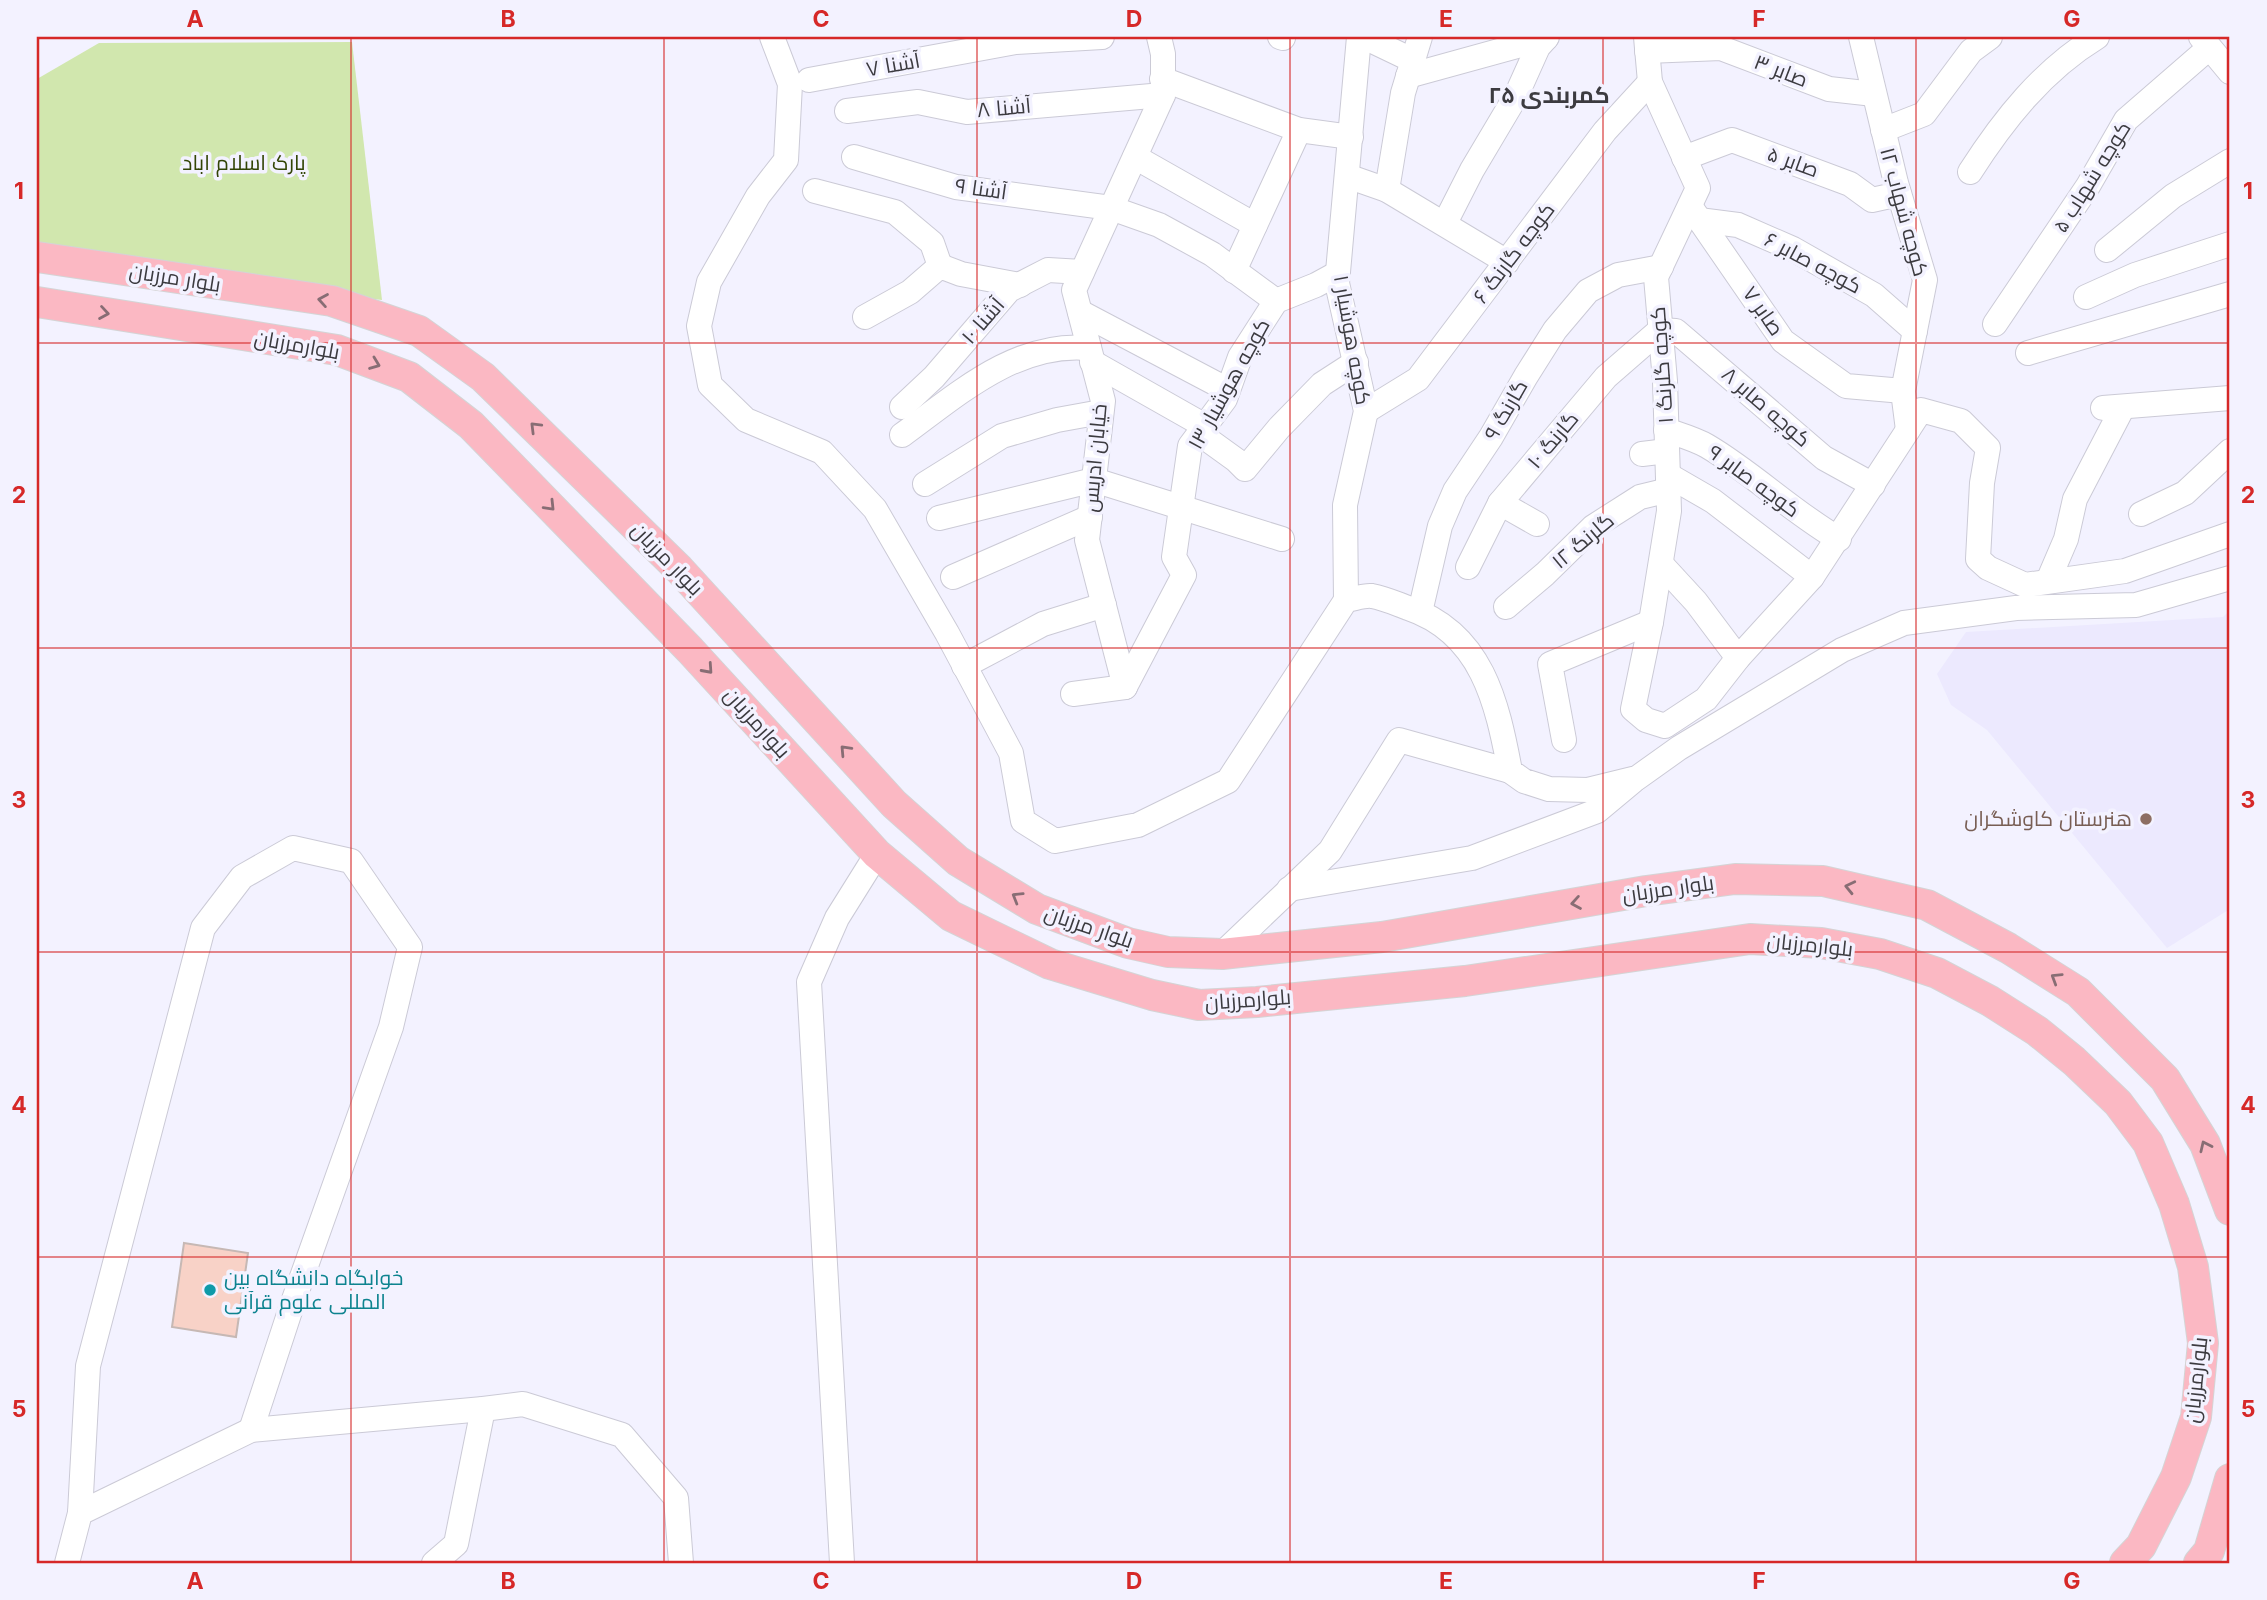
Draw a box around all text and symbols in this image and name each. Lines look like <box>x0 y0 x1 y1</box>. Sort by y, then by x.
text: A <box>186 5 204 33</box>
text: B <box>500 5 516 33</box>
text: C <box>812 5 830 33</box>
text: D <box>1126 5 1142 33</box>
text: E <box>1439 5 1453 33</box>
text: F <box>1752 5 1766 33</box>
text: G <box>2063 5 2081 33</box>
street label: آشنا ۷ <box>864 47 922 82</box>
street label: صابر ۳ <box>1751 49 1812 92</box>
district label: کمربندی ۲۵ <box>1488 81 1610 109</box>
street label: آشنا ۸ <box>976 93 1032 122</box>
street label: کوچه شهاب ۵ <box>2047 117 2137 238</box>
street label: صابر ۵ <box>1764 141 1822 182</box>
street label: کوچه شهاب ۱۲ <box>1873 145 1934 280</box>
park label: پارک اسلام اباد <box>182 150 306 177</box>
street label: آشنا ۹ <box>953 172 1009 205</box>
text: 1 <box>14 177 24 205</box>
text: 1 <box>2243 177 2253 205</box>
street label: کوچه گارنگ ۶ <box>1468 197 1561 309</box>
street label: کوچه صابر ۶ <box>1760 227 1866 300</box>
street label: بلوار مرزبان <box>127 258 223 298</box>
street label: کوچه هوشیار ۱ <box>1327 273 1376 407</box>
street label: صابر ۷ <box>1738 281 1789 340</box>
street label: آشنا ۱۰ <box>956 292 1010 349</box>
one-way arrow <box>317 293 329 308</box>
one-way arrow <box>98 305 110 320</box>
street label: کوچه گلرنگ ۱ <box>1645 306 1680 424</box>
street label: کوچه هوشیار ۱۳ <box>1182 314 1277 454</box>
street label: بلوارمرزبان <box>252 325 342 365</box>
one-way arrow <box>369 356 381 370</box>
street label: کوچه صابر ۸ <box>1716 361 1816 453</box>
street label: گارنگ ۹ <box>1478 375 1533 444</box>
street label: خیابان ادریس <box>1077 403 1113 513</box>
street label: گارنگ ۱۰ <box>1522 406 1584 473</box>
one-way arrow <box>530 422 543 435</box>
street label: کوچه صابر ۹ <box>1702 439 1805 524</box>
text: 2 <box>12 481 26 509</box>
text: 2 <box>2241 481 2255 509</box>
one-way arrow <box>541 498 554 511</box>
street label: گلرنگ ۱۲ <box>1547 508 1619 574</box>
street label: بلوار مرزبان <box>626 517 708 601</box>
one-way arrow <box>700 661 712 674</box>
street label: بلوارمرزبان <box>718 682 796 764</box>
one-way arrow <box>841 745 853 758</box>
text: 3 <box>12 786 26 814</box>
text: 3 <box>2241 786 2255 814</box>
place label: هنرستان کاوشگران <box>1964 806 2132 832</box>
marker: هنرستان کاوشگران <box>2138 811 2154 827</box>
street label: بلوار مرزبان <box>1620 870 1716 908</box>
one-way arrow <box>1844 881 1856 895</box>
one-way arrow <box>1011 892 1024 905</box>
one-way arrow <box>1570 895 1582 910</box>
street label: بلوار مرزبان <box>1041 900 1137 954</box>
street label: بلوارمرزبان <box>1766 928 1854 962</box>
one-way arrow <box>2050 974 2063 987</box>
street label: بلوارمرزبان <box>1204 984 1292 1016</box>
text: 4 <box>11 1091 27 1119</box>
text: 4 <box>2240 1091 2256 1119</box>
one-way arrow <box>2199 1141 2213 1153</box>
place label: خوابگاه دانشگاه بین المللی علوم قرآنی <box>224 1265 403 1316</box>
marker: خوابگاه دانشگاه بین المللی علوم قرآنی <box>202 1282 218 1298</box>
street label: بلوارمرزبان <box>2179 1336 2213 1424</box>
text: 5 <box>12 1395 26 1423</box>
text: 5 <box>2241 1395 2255 1423</box>
text: A <box>186 1567 204 1595</box>
text: B <box>500 1567 516 1595</box>
text: C <box>812 1567 830 1595</box>
text: D <box>1126 1567 1142 1595</box>
text: E <box>1439 1567 1453 1595</box>
text: F <box>1752 1567 1766 1595</box>
text: G <box>2063 1567 2081 1595</box>

